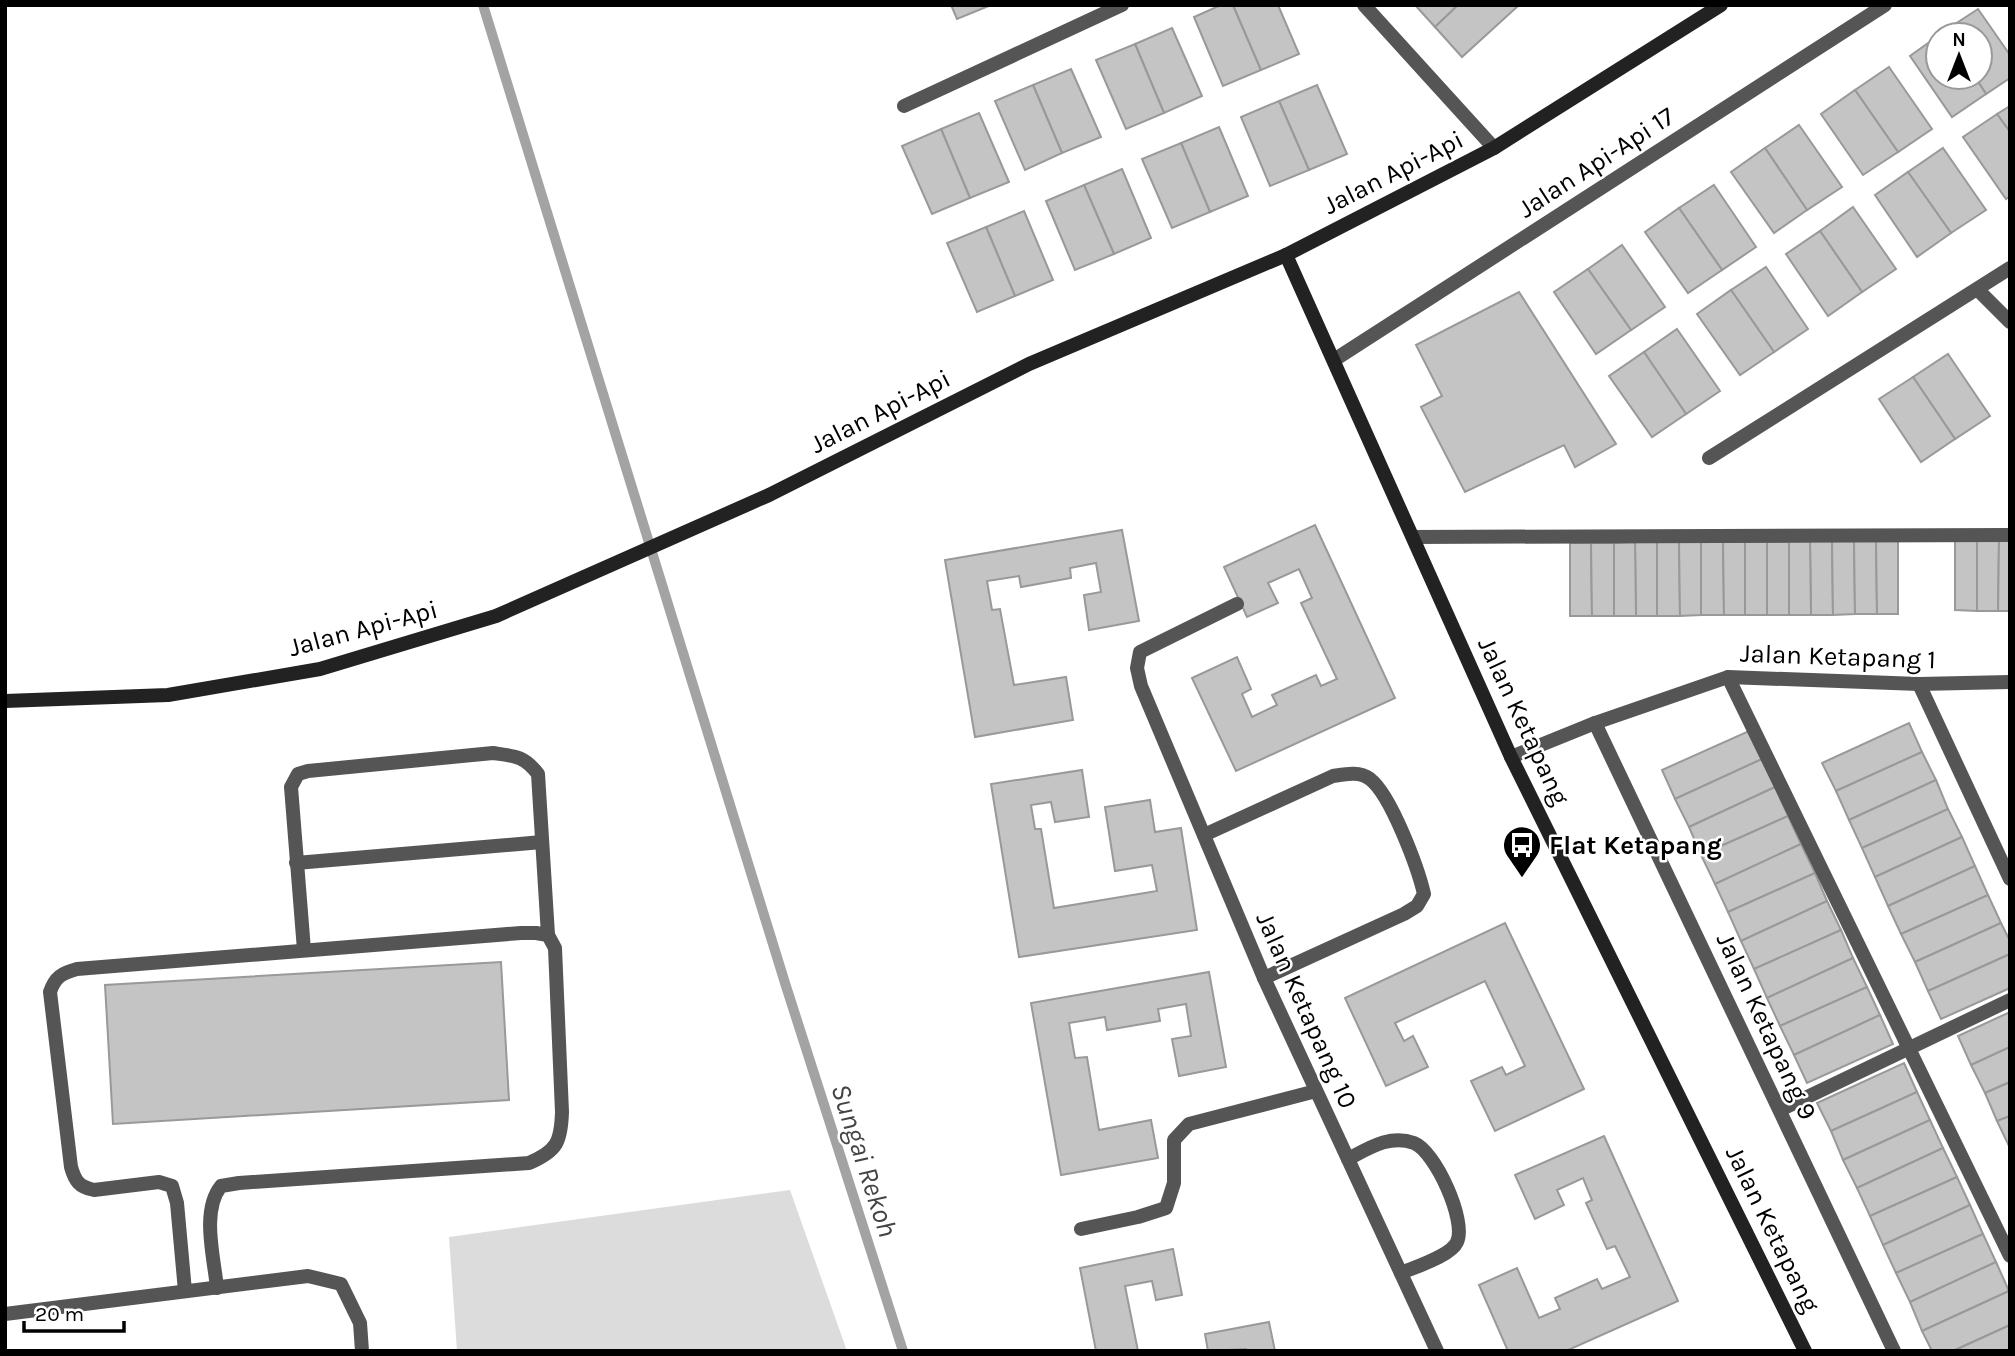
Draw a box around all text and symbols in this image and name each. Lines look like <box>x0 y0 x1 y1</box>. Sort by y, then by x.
north arrow <box>1924 21 1994 91</box>
text: N <box>1952 29 1966 51</box>
street label: Jalan Api-Api 17 <box>1512 100 1680 224</box>
street label: Jalan Api-Api <box>1318 124 1468 221</box>
street label: Jalan Api-Api <box>805 363 955 460</box>
street label: Jalan Api-Api <box>285 594 441 663</box>
street label: Jalan Ketapang <box>1471 632 1576 810</box>
street label: Jalan Ketapang 1 <box>1739 638 1937 675</box>
bus stop icon: Flat Ketapang <box>1501 824 1543 879</box>
place label: Flat Ketapang <box>1549 830 1722 861</box>
street label: Jalan Ketapang 10 <box>1249 907 1364 1113</box>
street label: Jalan Ketapang 9 <box>1710 928 1823 1125</box>
water label: Sungai Rekoh <box>824 1079 905 1241</box>
street label: Jalan Ketapang <box>1719 1141 1826 1318</box>
scale bar <box>24 1290 124 1334</box>
text: 20 m <box>35 1302 84 1326</box>

